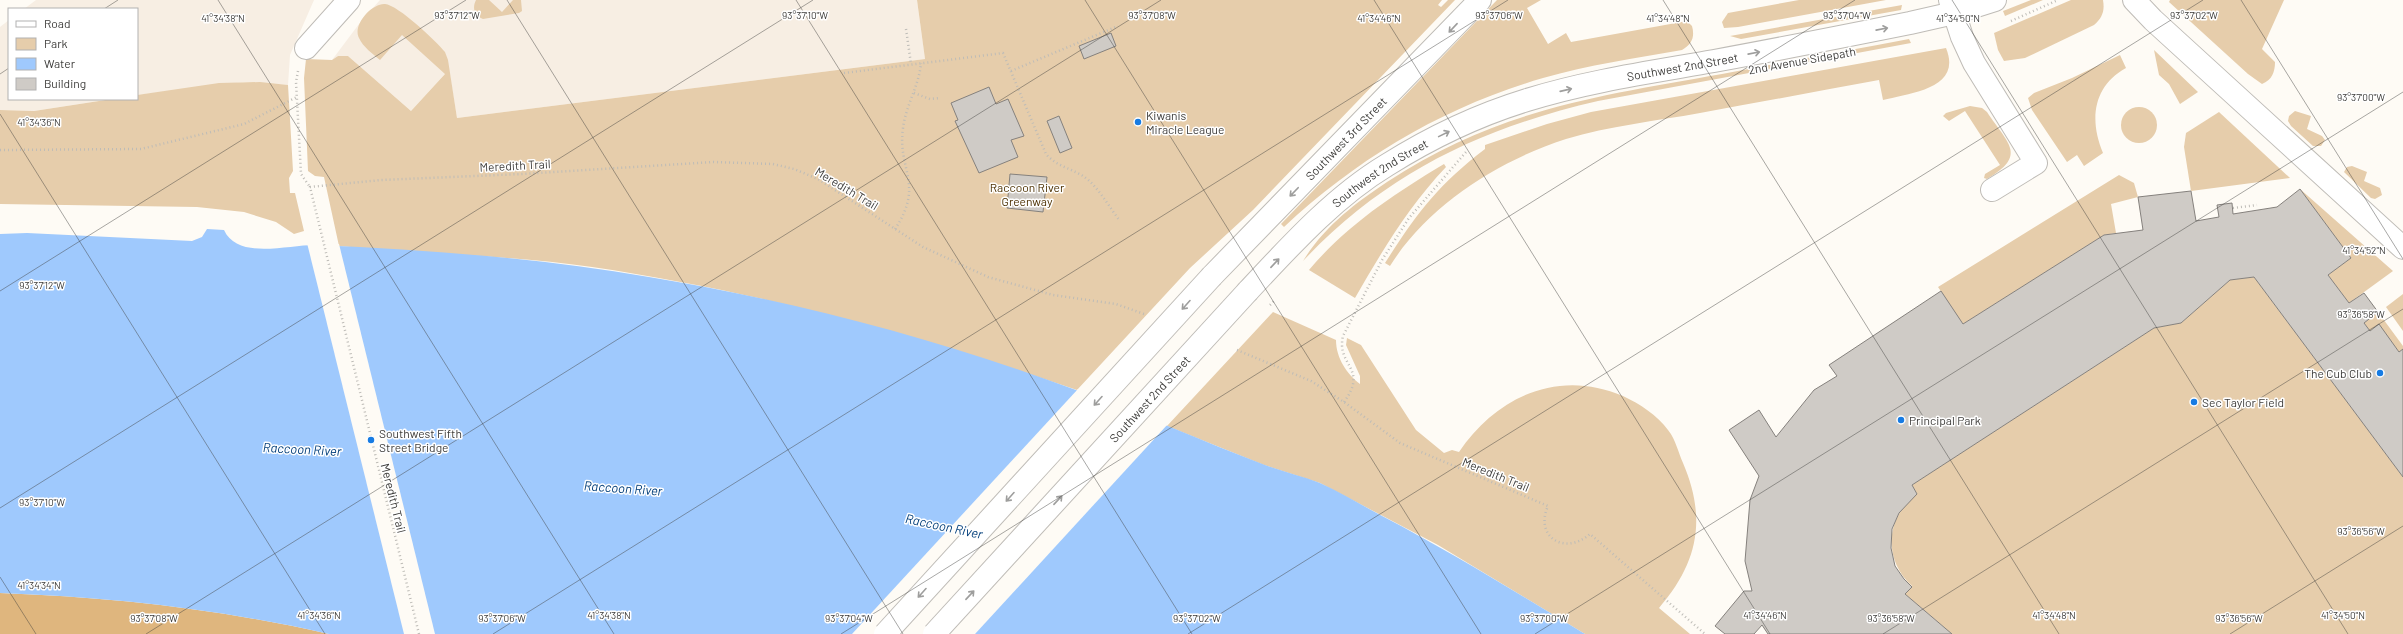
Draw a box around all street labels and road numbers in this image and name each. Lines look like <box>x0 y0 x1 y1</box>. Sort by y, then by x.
street label: 2nd Avenue Sidepath <box>1747 44 1857 76</box>
street label: Southwest 2nd Street <box>1626 50 1739 83</box>
street label: Southwest 3rd Street <box>1302 94 1389 183</box>
street label: Southwest 2nd Street <box>1329 136 1430 210</box>
street label: Meredith Trail <box>479 156 551 174</box>
street label: Meredith Trail <box>813 164 881 212</box>
street label: Southwest 2nd Street <box>1106 352 1193 445</box>
street label: Meredith Trail <box>1460 454 1532 494</box>
street label: Meredith Trail <box>379 462 409 534</box>

